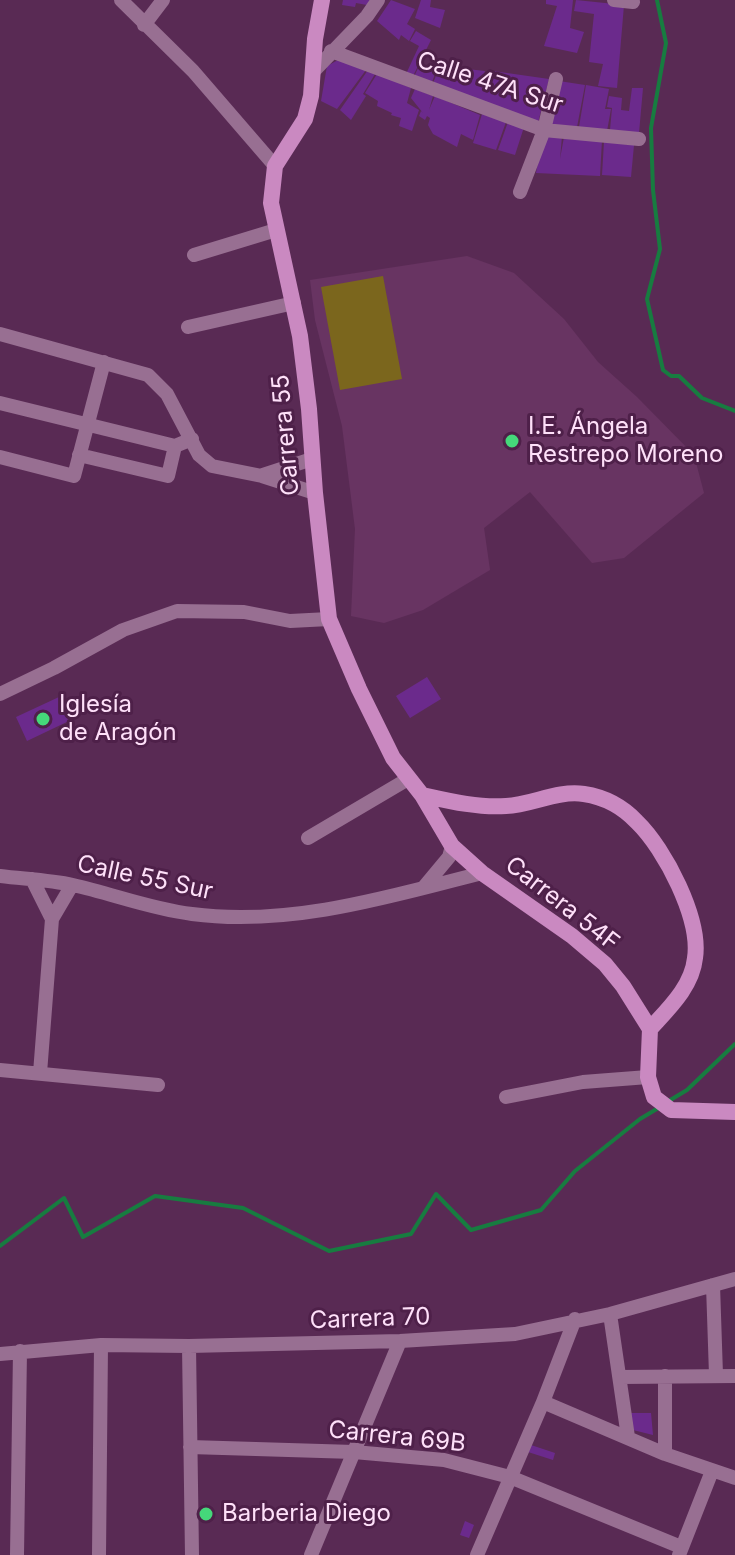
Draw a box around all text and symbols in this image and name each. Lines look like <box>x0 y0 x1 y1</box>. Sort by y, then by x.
street label: Calle 47A Sur <box>413 46 567 120</box>
street label: Carrera 55 <box>266 373 306 497</box>
place label: I.E. Ángela Restrepo Moreno <box>528 413 723 469</box>
marker: I.E. Ángela Restrepo Moreno <box>503 432 521 450</box>
place label: Iglesía de Aragón <box>59 691 177 747</box>
marker: Iglesía de Aragón <box>34 710 52 728</box>
street label: Calle 55 Sur <box>75 850 215 906</box>
street label: Carrera 54F <box>499 851 625 957</box>
street label: Carrera 70 <box>309 1303 431 1335</box>
street label: Carrera 69B <box>327 1415 467 1459</box>
place label: Barberia Diego <box>222 1500 391 1528</box>
marker: Barberia Diego <box>197 1505 215 1523</box>

